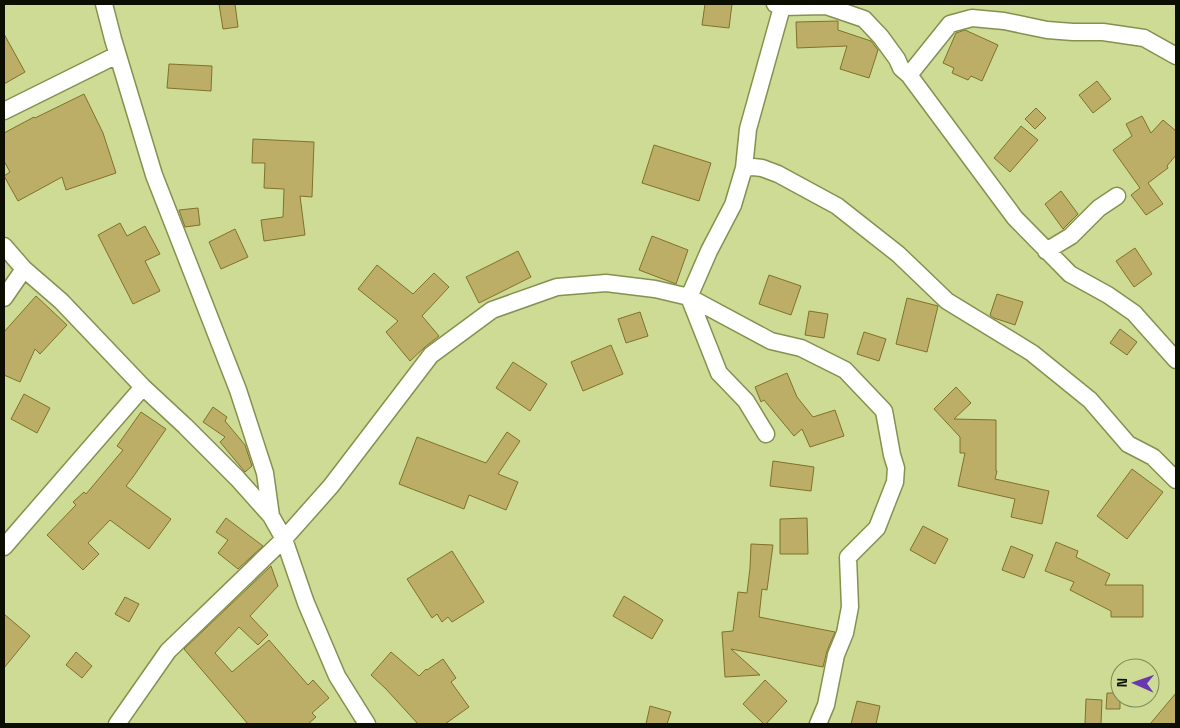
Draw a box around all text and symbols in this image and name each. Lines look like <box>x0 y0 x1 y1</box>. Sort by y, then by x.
north arrow <box>1110 658 1160 708</box>
text: N <box>1113 678 1131 688</box>

